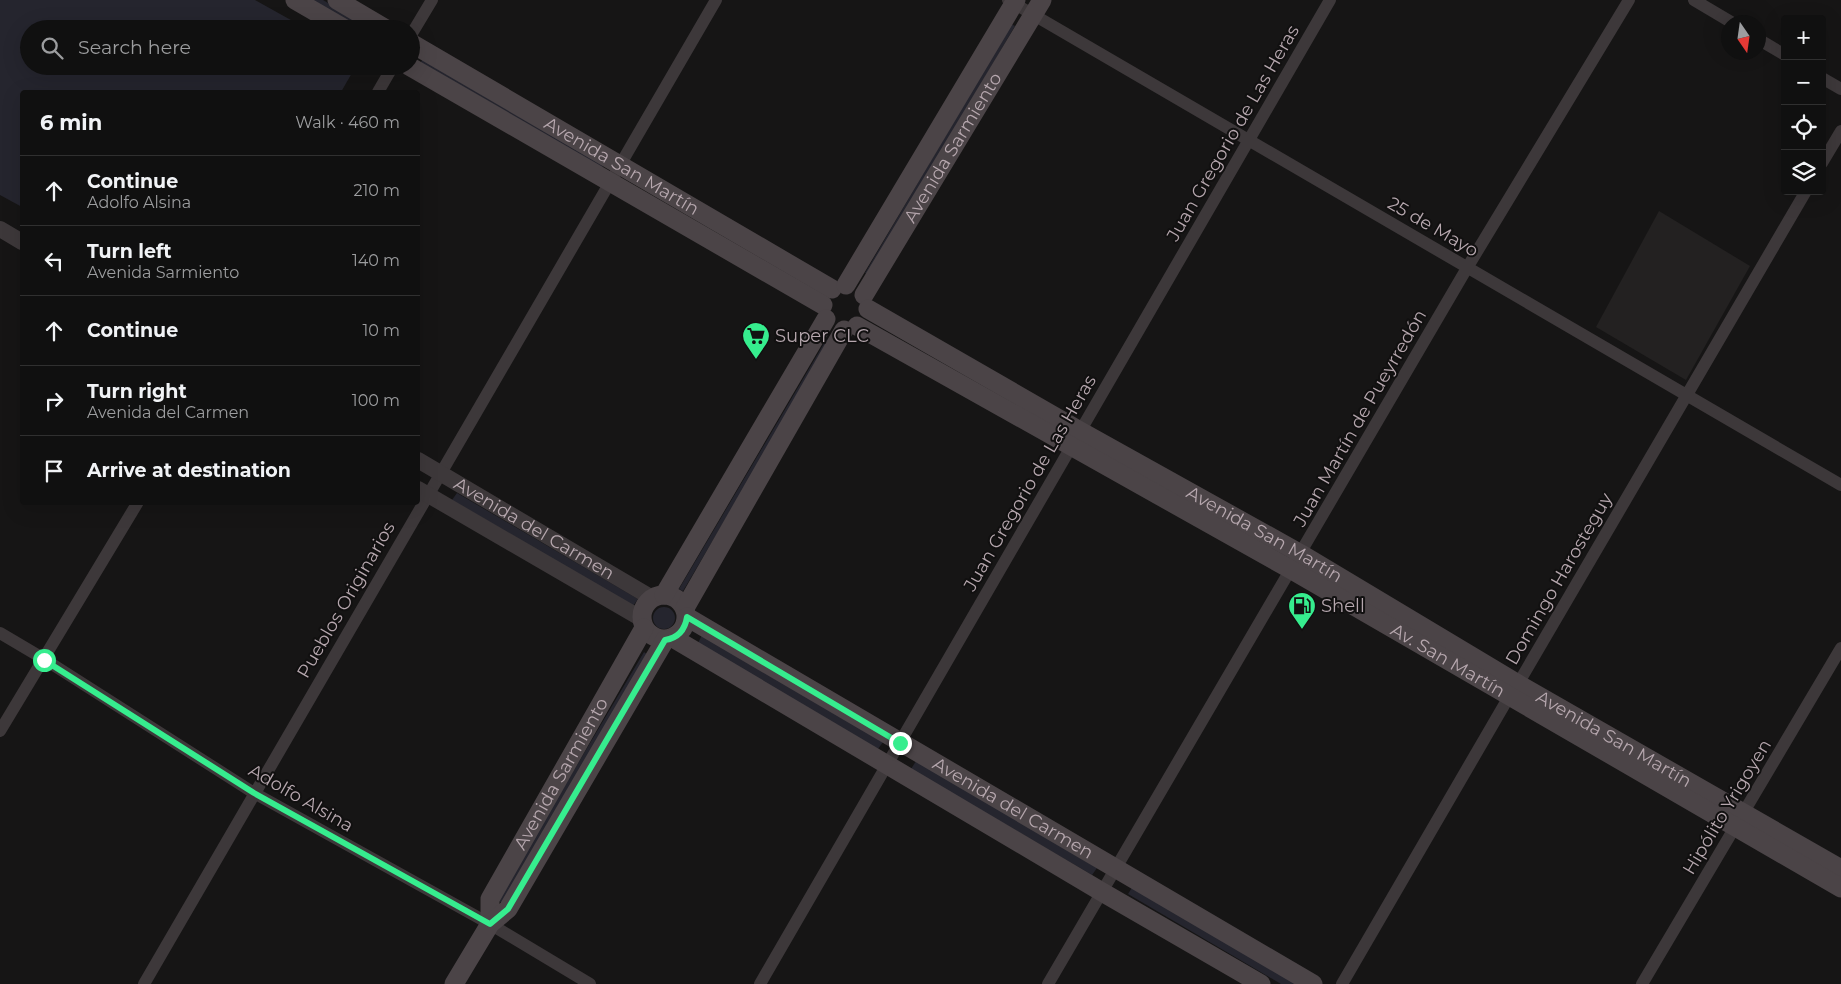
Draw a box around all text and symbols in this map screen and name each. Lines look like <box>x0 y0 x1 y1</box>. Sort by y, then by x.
north arrow <box>1721 15 1766 60</box>
map controls <box>1781 15 1826 195</box>
button: + <box>1781 15 1826 60</box>
search box <box>20 20 420 75</box>
street label: Juan Gregorio de Las Heras <box>1162 21 1304 246</box>
icon: search <box>38 34 66 62</box>
text: Search here <box>78 36 191 59</box>
button: − <box>1781 60 1826 105</box>
street label: Avenida Sarmiento <box>899 69 1007 227</box>
button: locate <box>1781 105 1826 150</box>
text: 6 min <box>40 110 102 135</box>
street label: Avenida San Martín <box>540 112 703 220</box>
text: Walk · 460 m <box>295 113 400 132</box>
button: layers <box>1781 150 1826 195</box>
text: Continue <box>87 170 178 193</box>
icon: ahead <box>40 177 68 205</box>
text: 210 m <box>353 181 400 200</box>
street label: 25 de Mayo <box>1384 192 1482 262</box>
text: Adolfo Alsina <box>87 193 191 212</box>
text: Turn left <box>87 240 172 263</box>
icon: left <box>40 247 68 275</box>
text: 140 m <box>352 251 400 270</box>
text: Avenida Sarmiento <box>87 263 239 282</box>
street label: Juan Martín de Pueyrredón <box>1288 306 1431 531</box>
icon: ahead <box>40 317 68 345</box>
text: Continue <box>87 319 178 342</box>
text: 10 m <box>362 321 400 340</box>
supermarket icon: Super CLC <box>741 321 771 360</box>
place label: Super CLC <box>775 325 869 347</box>
street label: Juan Gregorio de Las Heras <box>959 371 1101 596</box>
text: Turn right <box>87 380 187 403</box>
icon: right <box>40 387 68 415</box>
text: 100 m <box>352 391 400 410</box>
text: Avenida del Carmen <box>87 403 249 422</box>
icon: arrive <box>40 457 68 485</box>
text: Arrive at destination <box>87 459 291 482</box>
street label: Avenida del Carmen <box>450 473 618 584</box>
street label: Avenida San Martín <box>1183 481 1346 587</box>
street label: Domingo Harosteguy <box>1501 489 1617 669</box>
street label: Pueblos Originarios <box>292 518 400 682</box>
fuel station icon: Shell <box>1287 591 1317 630</box>
place label: Shell <box>1321 595 1365 617</box>
street label: Av. San Martín <box>1387 619 1509 702</box>
route start <box>33 649 56 672</box>
street label: Avenida San Martín <box>1532 686 1696 792</box>
street label: Avenida Sarmiento <box>509 694 613 854</box>
route end <box>889 732 912 755</box>
street label: Hipólito Yrigoyen <box>1678 735 1776 879</box>
street label: Avenida del Carmen <box>929 753 1097 864</box>
street label: Adolfo Alsina <box>245 759 357 837</box>

